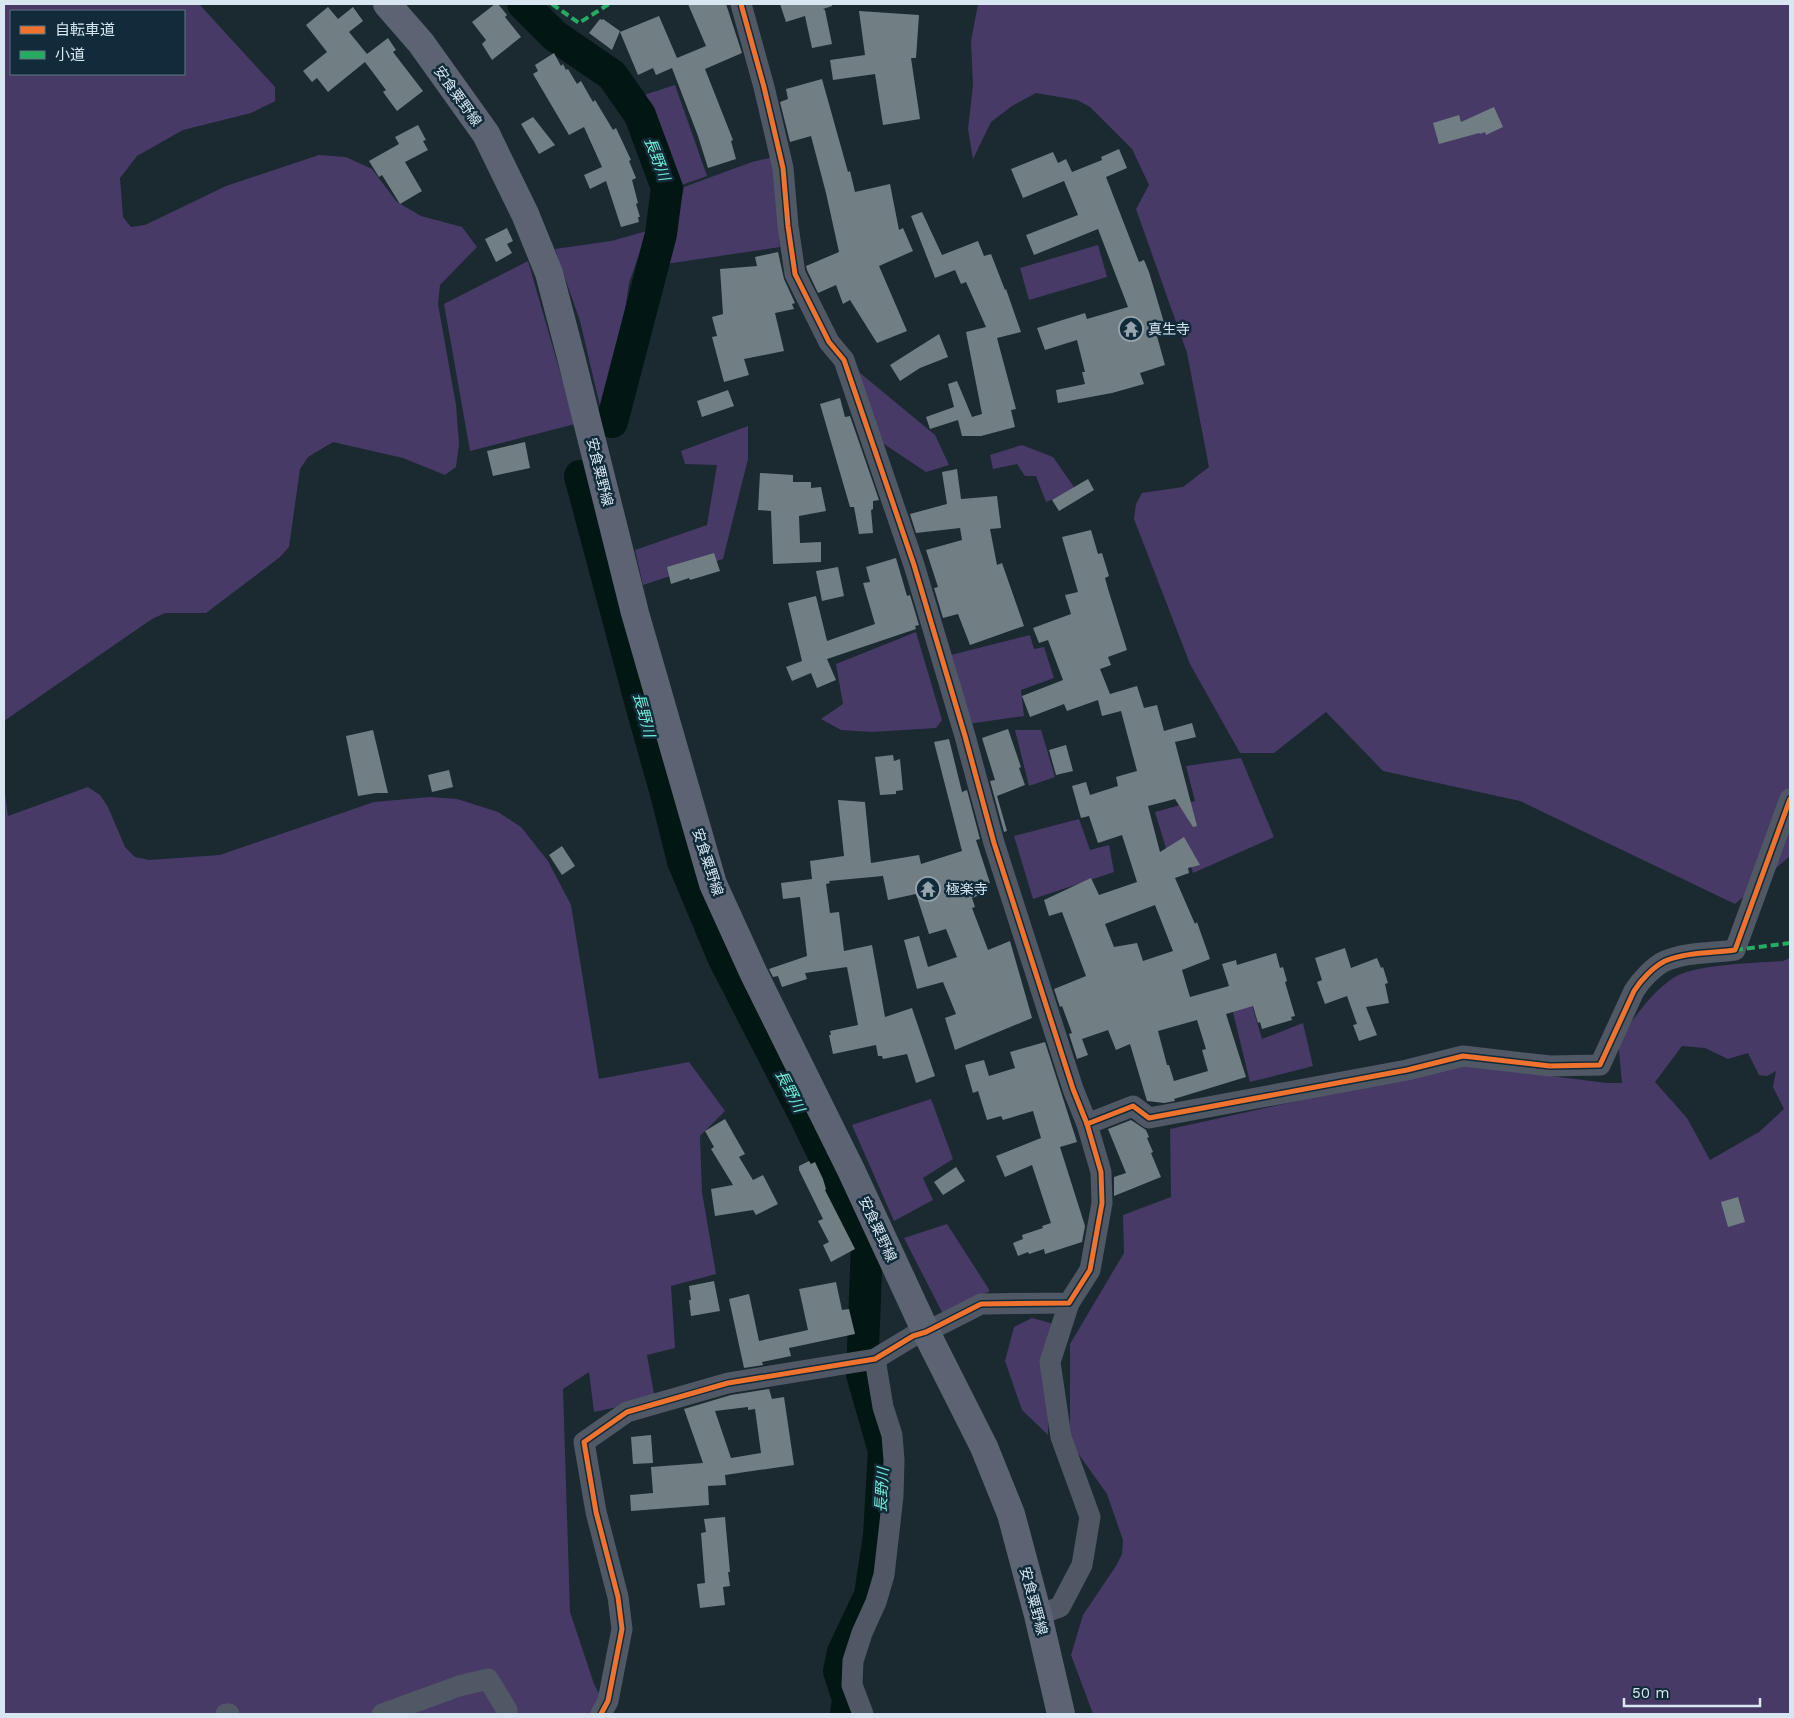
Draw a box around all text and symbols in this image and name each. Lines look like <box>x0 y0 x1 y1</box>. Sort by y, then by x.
legend <box>10 10 185 75</box>
text: 自転車道 <box>55 21 115 39</box>
text: 小道 <box>55 46 85 64</box>
street label: 安食粟野線 <box>431 63 485 129</box>
water label: 長野川 <box>641 135 674 185</box>
temple icon: 真生寺 <box>1118 316 1144 342</box>
place label: 真生寺 <box>1148 321 1190 337</box>
street label: 安食粟野線 <box>584 436 616 508</box>
water label: 長野川 <box>629 691 659 741</box>
street label: 安食粟野線 <box>690 826 726 898</box>
temple icon: 極楽寺 <box>915 876 941 902</box>
place label: 極楽寺 <box>946 881 988 897</box>
water label: 長野川 <box>772 1067 809 1117</box>
street label: 安食粟野線 <box>856 1194 900 1264</box>
water label: 長野川 <box>872 1465 892 1513</box>
street label: 安食粟野線 <box>1017 1565 1051 1637</box>
scale bar <box>1624 1676 1760 1708</box>
text: 50 m <box>1632 1684 1669 1702</box>

